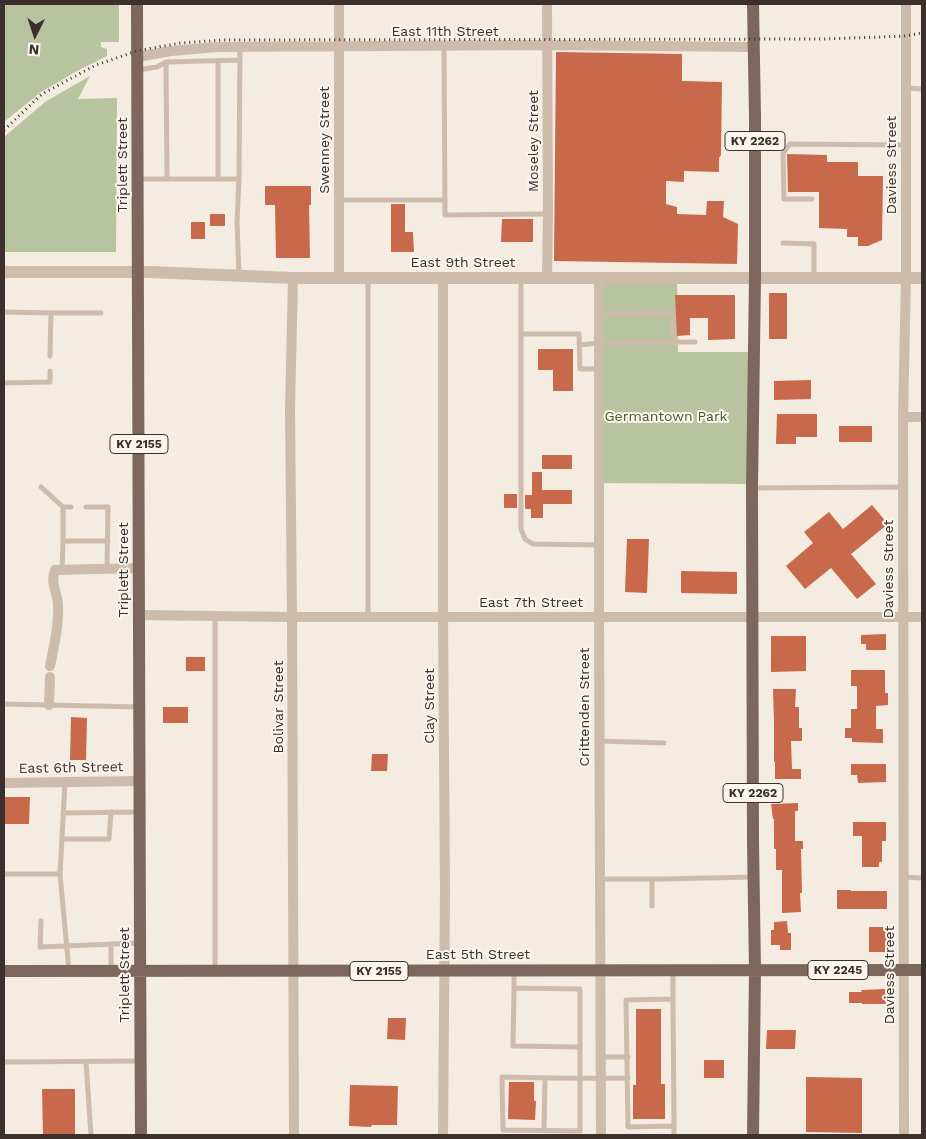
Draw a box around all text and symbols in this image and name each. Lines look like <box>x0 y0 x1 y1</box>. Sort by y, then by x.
north arrow <box>10 10 60 60</box>
street label: East 11th Street <box>391 24 499 40</box>
text: N <box>28 42 40 58</box>
street label: Swenney Street <box>317 86 333 194</box>
street label: Moseley Street <box>526 90 542 192</box>
street label: Daviess Street <box>884 116 900 214</box>
street label: Triplett Street <box>115 117 131 213</box>
road number: KY 2262 <box>725 132 785 150</box>
street label: East 9th Street <box>411 255 515 271</box>
park label: Germantown Park <box>604 409 728 425</box>
road number: KY 2155 <box>110 434 168 454</box>
street label: Daviess Street <box>881 520 897 618</box>
street label: Triplett Street <box>116 522 132 618</box>
street label: East 7th Street <box>479 595 583 611</box>
street label: Crittenden Street <box>577 647 593 767</box>
street label: Bolivar Street <box>271 660 287 754</box>
street label: Clay Street <box>422 668 438 744</box>
street label: East 6th Street <box>18 759 124 777</box>
road number: KY 2262 <box>723 784 783 802</box>
street label: Daviess Street <box>882 926 898 1024</box>
street label: Triplett Street <box>117 927 133 1023</box>
street label: East 5th Street <box>426 947 530 963</box>
road number: KY 2245 <box>808 960 868 980</box>
road number: KY 2155 <box>350 961 408 980</box>

